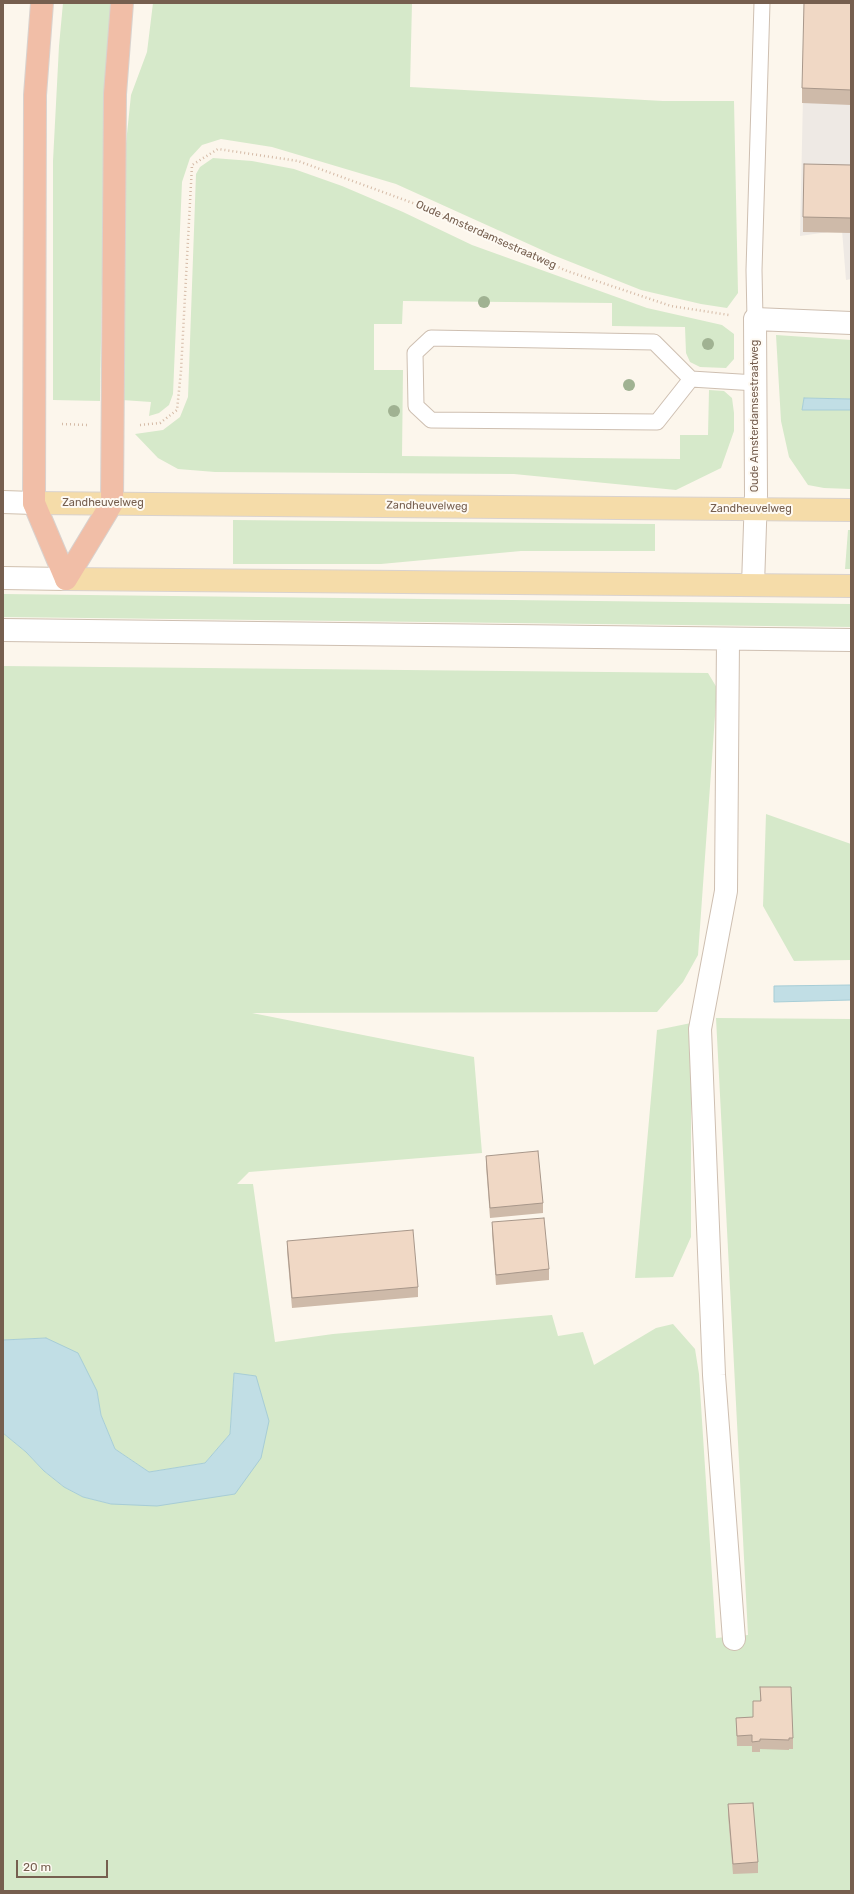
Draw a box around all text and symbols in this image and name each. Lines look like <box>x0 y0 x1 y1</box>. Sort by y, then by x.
street label: Oude Amsterdamsestraatweg <box>414 198 558 272</box>
street label: Oude Amsterdamsestraatweg <box>748 340 762 492</box>
street label: Zandheuvelweg <box>62 496 144 510</box>
street label: Zandheuvelweg <box>386 499 468 513</box>
street label: Zandheuvelweg <box>710 502 792 516</box>
scale bar <box>18 1852 110 1878</box>
text: 20 m <box>23 1860 51 1874</box>

